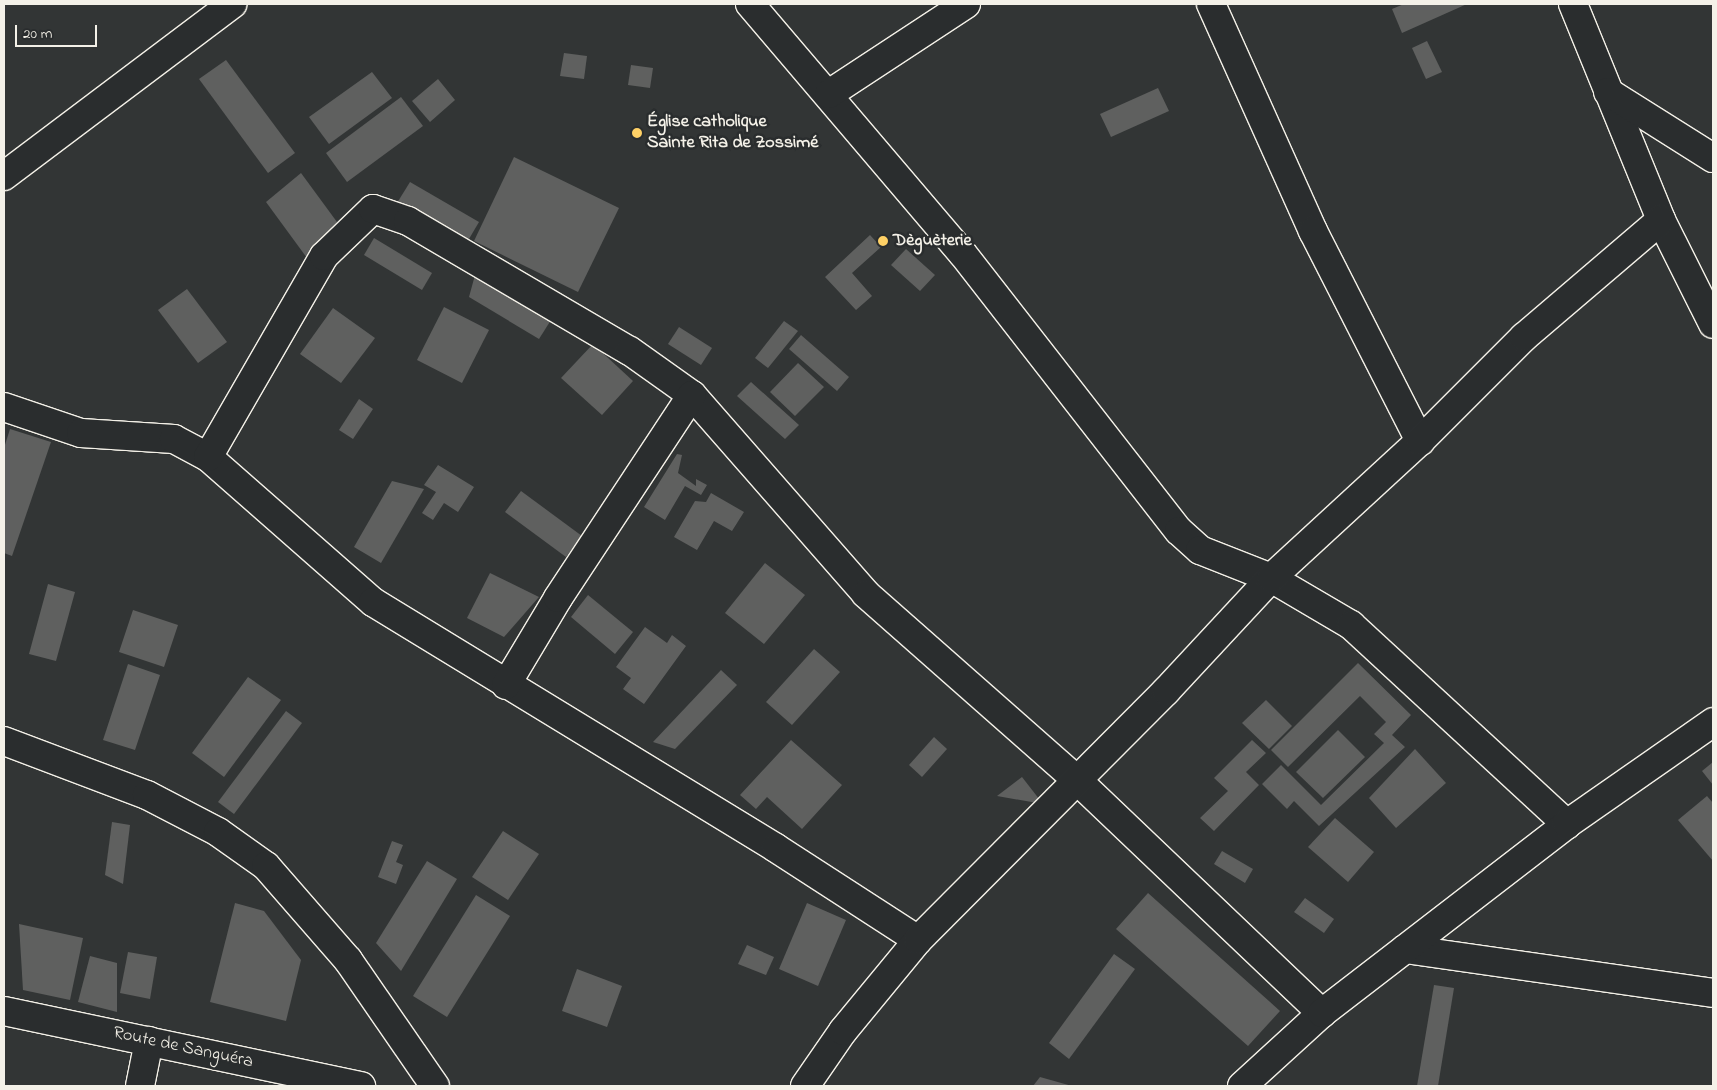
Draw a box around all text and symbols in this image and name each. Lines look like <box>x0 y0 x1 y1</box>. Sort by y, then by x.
scale bar <box>18 15 100 47</box>
text: 20 m <box>23 23 52 45</box>
place label: Église catholique Sainte Rita de Zossimé <box>647 112 818 154</box>
marker: Église catholique Sainte Rita de Zossimé <box>631 127 643 139</box>
place label: Dèguèterie <box>893 230 972 252</box>
marker: Dèguèterie <box>877 235 889 247</box>
street label: Route de Sanguéra <box>111 1023 255 1073</box>

